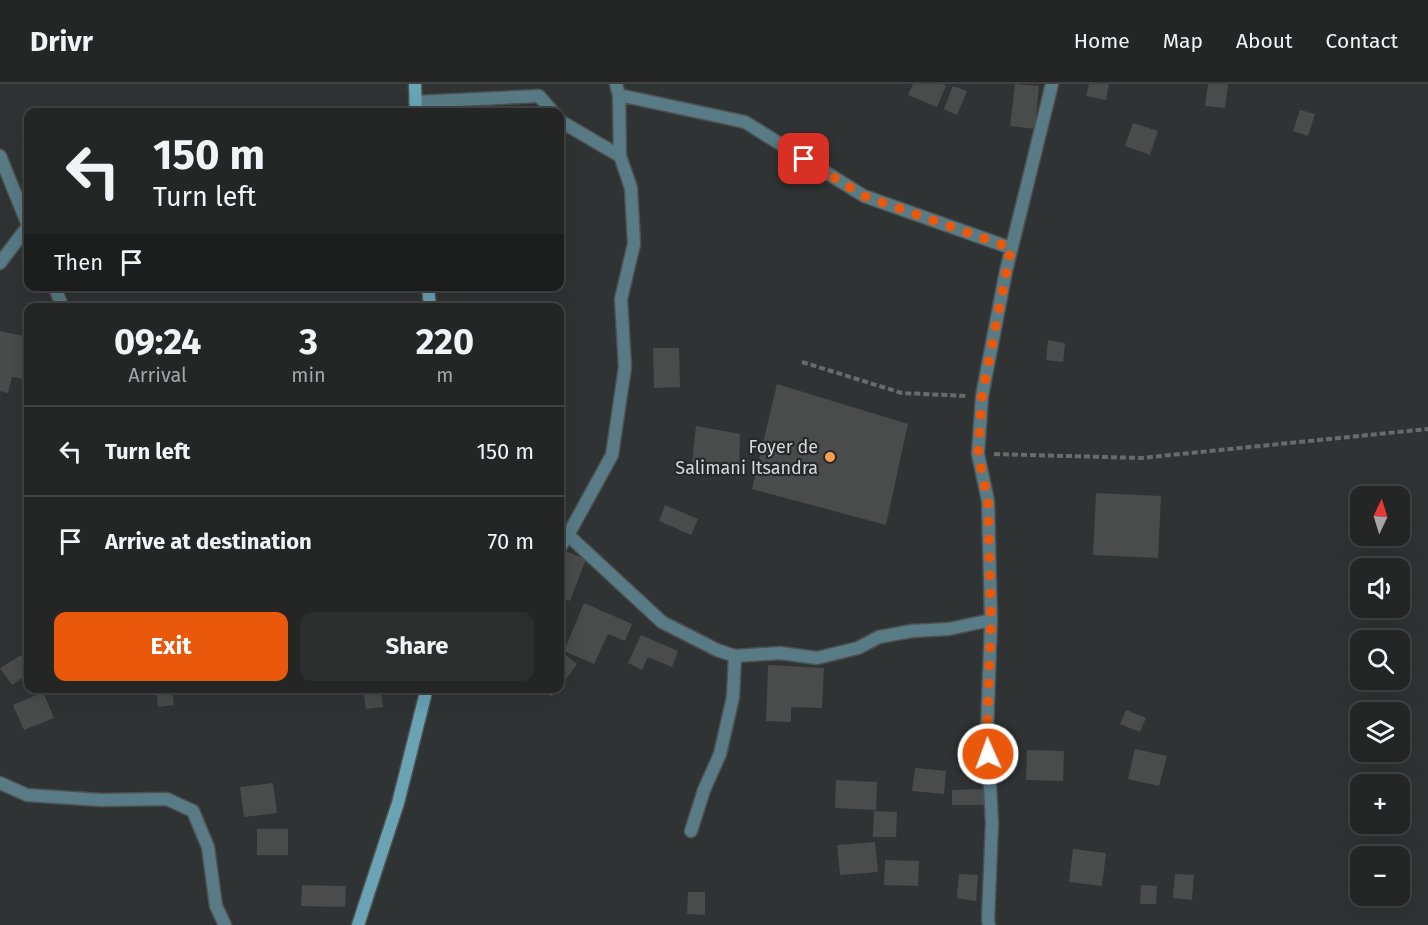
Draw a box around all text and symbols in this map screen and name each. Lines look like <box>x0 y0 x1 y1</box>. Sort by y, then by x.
text: Drivr <box>30 25 93 58</box>
text: Home <box>1074 28 1130 54</box>
text: Map <box>1163 28 1203 54</box>
text: About <box>1236 28 1293 54</box>
text: Contact <box>1326 28 1398 54</box>
text: 150 m <box>153 130 265 180</box>
icon: left <box>54 132 132 210</box>
pin <box>778 133 829 184</box>
icon: arrive <box>787 142 820 175</box>
text: Turn left <box>153 181 256 213</box>
icon: arrive <box>115 246 148 279</box>
text: Then <box>54 249 103 276</box>
text: 09:24 <box>114 320 201 364</box>
text: 3 <box>299 320 318 364</box>
text: 220 <box>416 320 474 364</box>
text: Arrival <box>128 363 187 387</box>
text: min <box>291 363 326 387</box>
text: m <box>436 363 453 387</box>
icon: left <box>54 435 87 468</box>
place label: Foyer de Salimani Itsandra <box>675 436 818 479</box>
text: Turn left <box>105 438 190 465</box>
text: 150 m <box>476 438 534 465</box>
marker: Foyer de Salimani Itsandra <box>823 450 837 464</box>
north arrow <box>1350 486 1410 546</box>
map controls <box>1350 486 1410 906</box>
icon: arrive <box>54 525 87 558</box>
text: Arrive at destination <box>105 528 312 555</box>
text: 70 m <box>488 528 534 555</box>
button: sound <box>1350 558 1410 618</box>
button: Exit <box>54 612 288 681</box>
button: Share <box>300 612 534 681</box>
button: search <box>1350 630 1410 690</box>
button: layers <box>1350 702 1410 762</box>
position arrow <box>956 722 1020 786</box>
button: + <box>1350 774 1410 834</box>
button: − <box>1350 846 1410 906</box>

